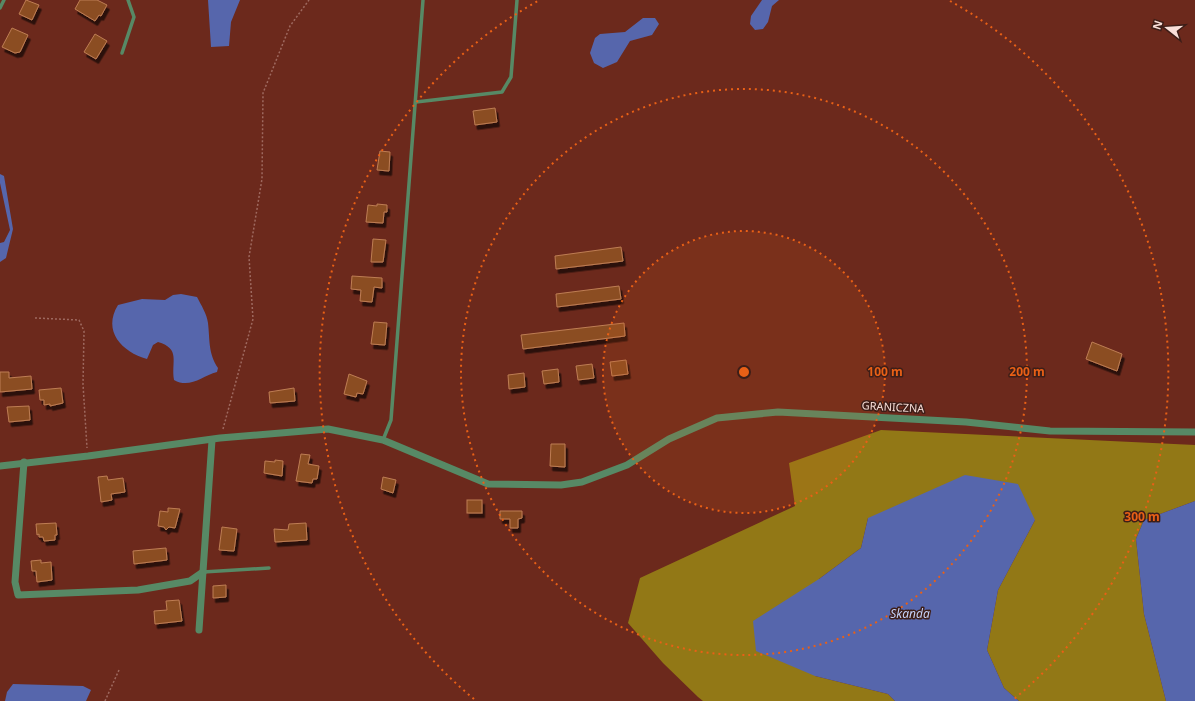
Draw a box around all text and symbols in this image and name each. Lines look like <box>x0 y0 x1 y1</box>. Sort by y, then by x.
north arrow <box>1147 8 1187 48</box>
text: N <box>1148 18 1165 31</box>
text: 100 m <box>867 363 903 380</box>
text: 200 m <box>1009 363 1045 380</box>
centre of rings <box>737 365 751 379</box>
street label: GRANICZNA <box>861 397 926 416</box>
text: 300 m <box>1124 508 1160 525</box>
water label: Skanda <box>890 605 930 622</box>

